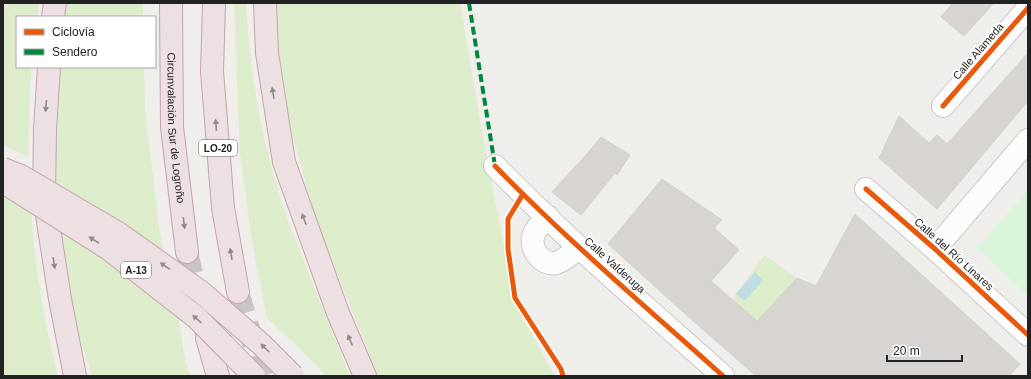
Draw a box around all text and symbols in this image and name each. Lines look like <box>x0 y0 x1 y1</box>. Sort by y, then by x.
legend <box>16 16 156 68</box>
street label: Calle Alameda <box>950 20 1006 82</box>
text: Ciclovía <box>52 25 95 39</box>
text: Sendero <box>52 45 98 59</box>
street label: Circunvalación Sur de Logroño <box>165 52 187 204</box>
one-way arrow <box>270 87 276 99</box>
one-way arrow <box>43 100 50 112</box>
one-way arrow <box>213 119 220 131</box>
road number: LO-20 <box>199 140 237 156</box>
one-way arrow <box>301 212 307 224</box>
street label: Calle del Río Linares <box>912 215 996 293</box>
one-way arrow <box>180 217 187 229</box>
street label: Calle Valderuga <box>582 235 648 296</box>
one-way arrow <box>88 236 100 243</box>
one-way arrow <box>228 248 234 260</box>
one-way arrow <box>51 257 57 269</box>
road number: A-13 <box>121 262 151 278</box>
one-way arrow <box>159 262 170 270</box>
one-way arrow <box>192 314 202 323</box>
one-way arrow <box>346 334 352 346</box>
scale bar <box>887 337 962 363</box>
one-way arrow <box>260 343 270 353</box>
text: 20 m <box>893 344 920 358</box>

